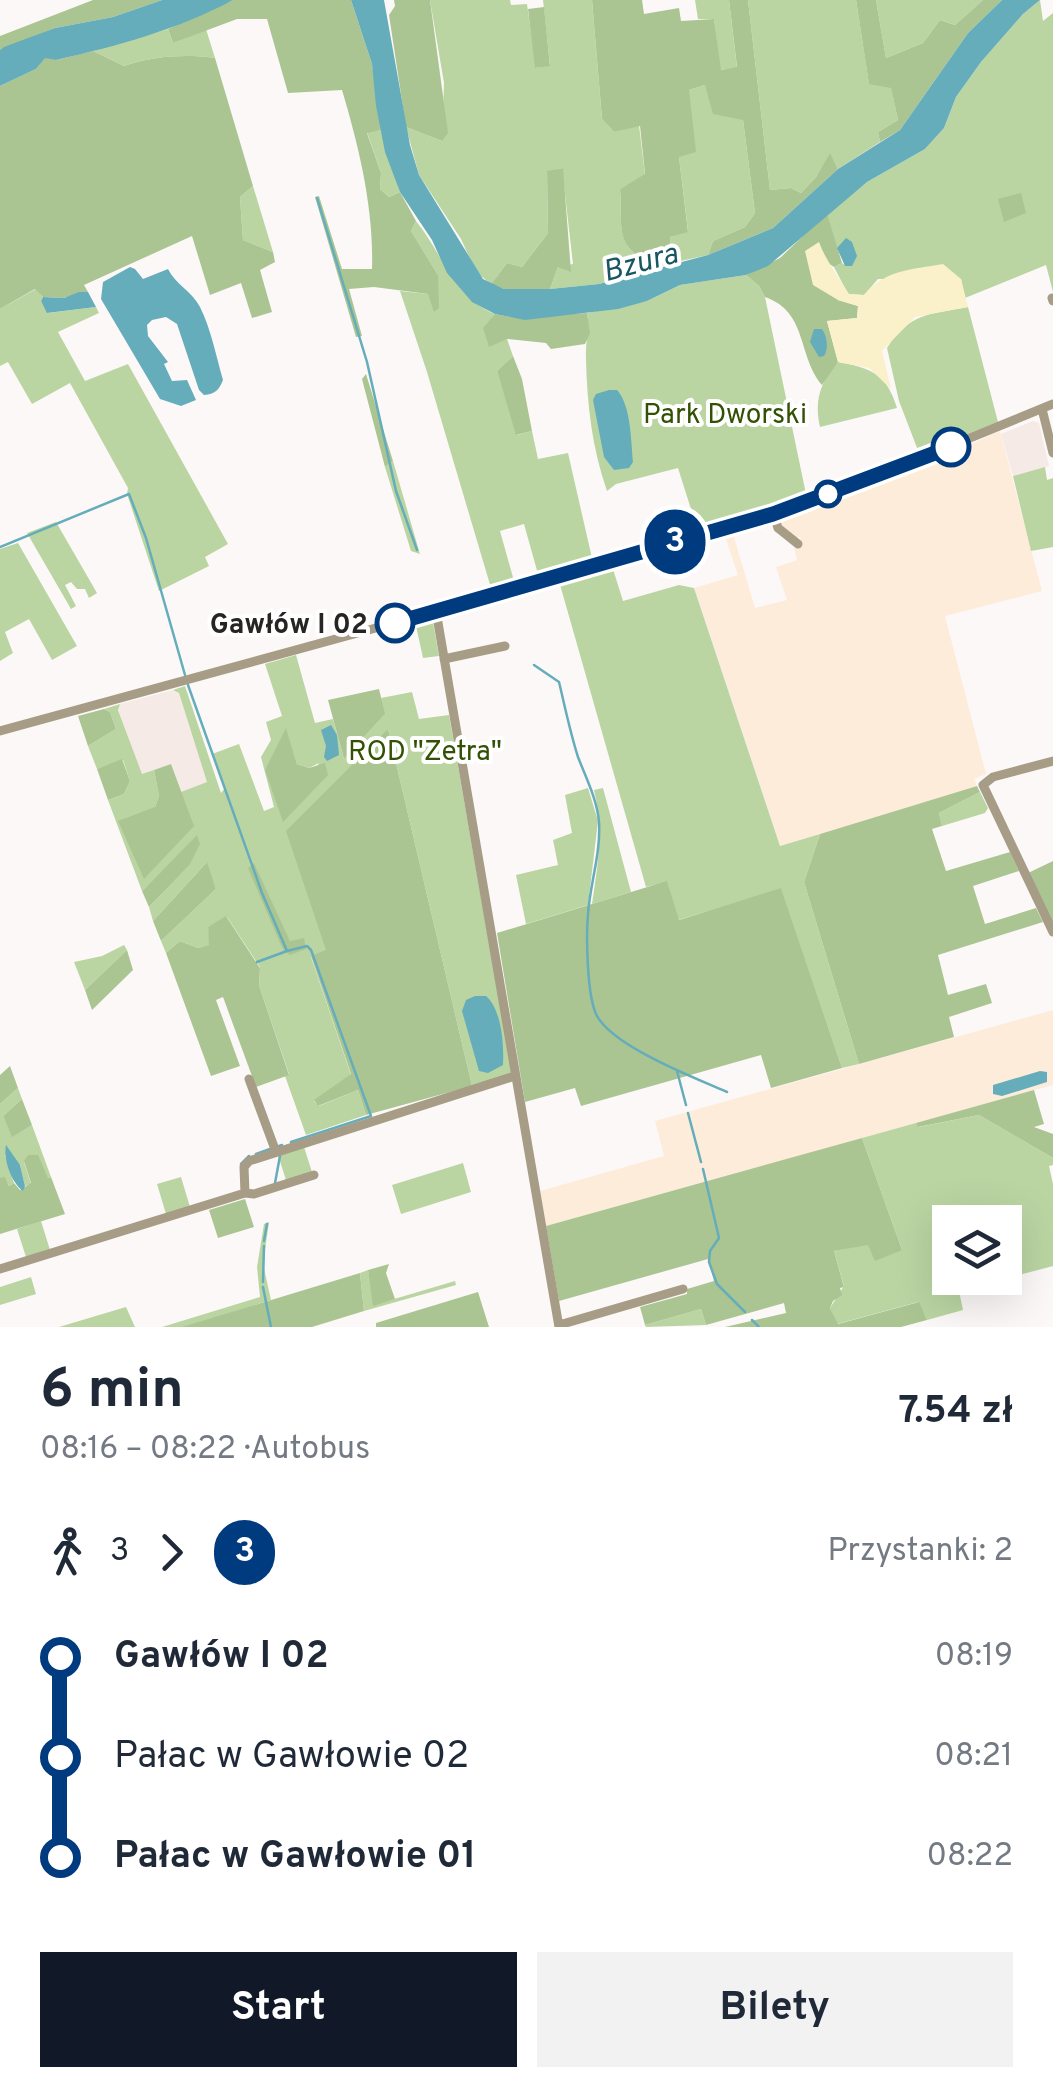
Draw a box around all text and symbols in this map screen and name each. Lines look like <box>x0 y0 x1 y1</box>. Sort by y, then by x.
water label: Bzura <box>599 237 683 292</box>
park label: Park Dworski <box>643 398 807 434</box>
unlabelled marker <box>932 428 970 466</box>
unlabelled marker <box>815 481 841 507</box>
line badge: 3 <box>642 510 708 574</box>
text: 3 <box>665 520 685 564</box>
marker: Gawłów I 02 <box>376 604 414 642</box>
place label: Gawłów I 02 <box>210 608 368 644</box>
park label: ROD "Zetra" <box>348 735 502 771</box>
map controls <box>932 1205 1022 1295</box>
button: layers <box>932 1205 1022 1295</box>
text: 6 min <box>40 1357 184 1427</box>
text: 7.54 zł <box>899 1388 1013 1437</box>
text: 08:16 – 08:22 · Autobus <box>40 1430 370 1470</box>
icon: walk <box>40 1525 95 1580</box>
icon: forward <box>144 1525 199 1580</box>
text: 3 <box>234 1530 255 1574</box>
text: 3 <box>110 1532 129 1572</box>
text: Przystanki: 2 <box>827 1532 1013 1572</box>
text: Gawłów I 02 <box>114 1633 329 1682</box>
text: 08:19 <box>935 1637 1013 1677</box>
text: Pałac w Gawłowie 02 <box>114 1733 469 1782</box>
text: 08:21 <box>934 1737 1013 1777</box>
text: Pałac w Gawłowie 01 <box>114 1833 477 1882</box>
text: 08:22 <box>927 1837 1013 1877</box>
button: Start <box>40 1952 517 2067</box>
button: Bilety <box>537 1952 1013 2067</box>

